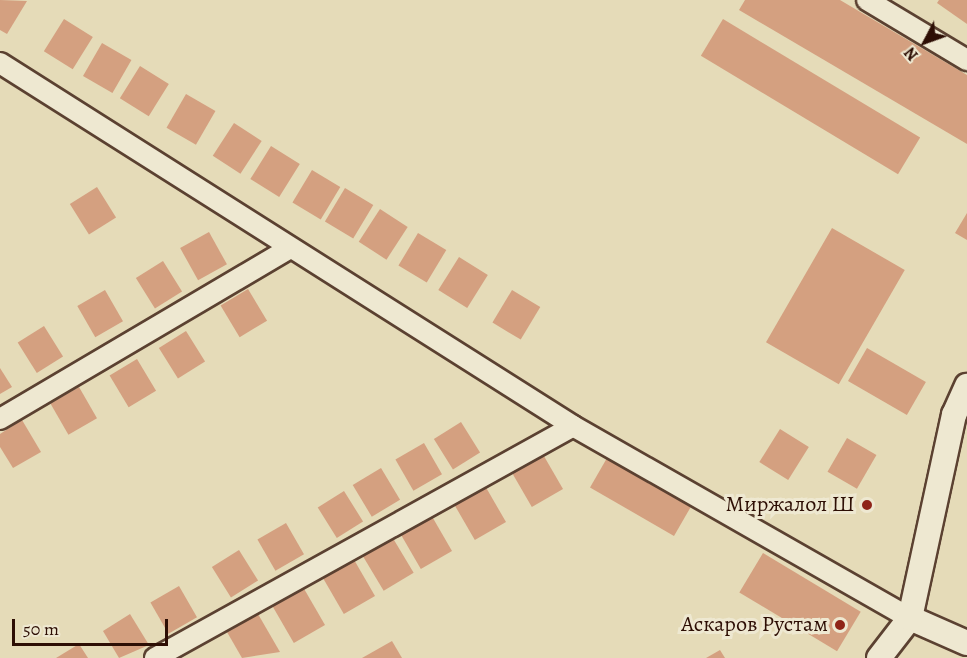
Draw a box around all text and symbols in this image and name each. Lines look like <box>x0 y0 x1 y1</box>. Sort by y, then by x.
north arrow <box>895 12 955 72</box>
text: N <box>899 42 924 65</box>
place label: Миржалол Ш <box>726 492 855 518</box>
marker: Миржалол Ш <box>860 498 874 512</box>
scale bar <box>15 607 171 645</box>
place label: Аскаров Рустам <box>681 612 828 638</box>
text: 50 m <box>23 617 59 641</box>
marker: Аскаров Рустам <box>833 618 847 632</box>

